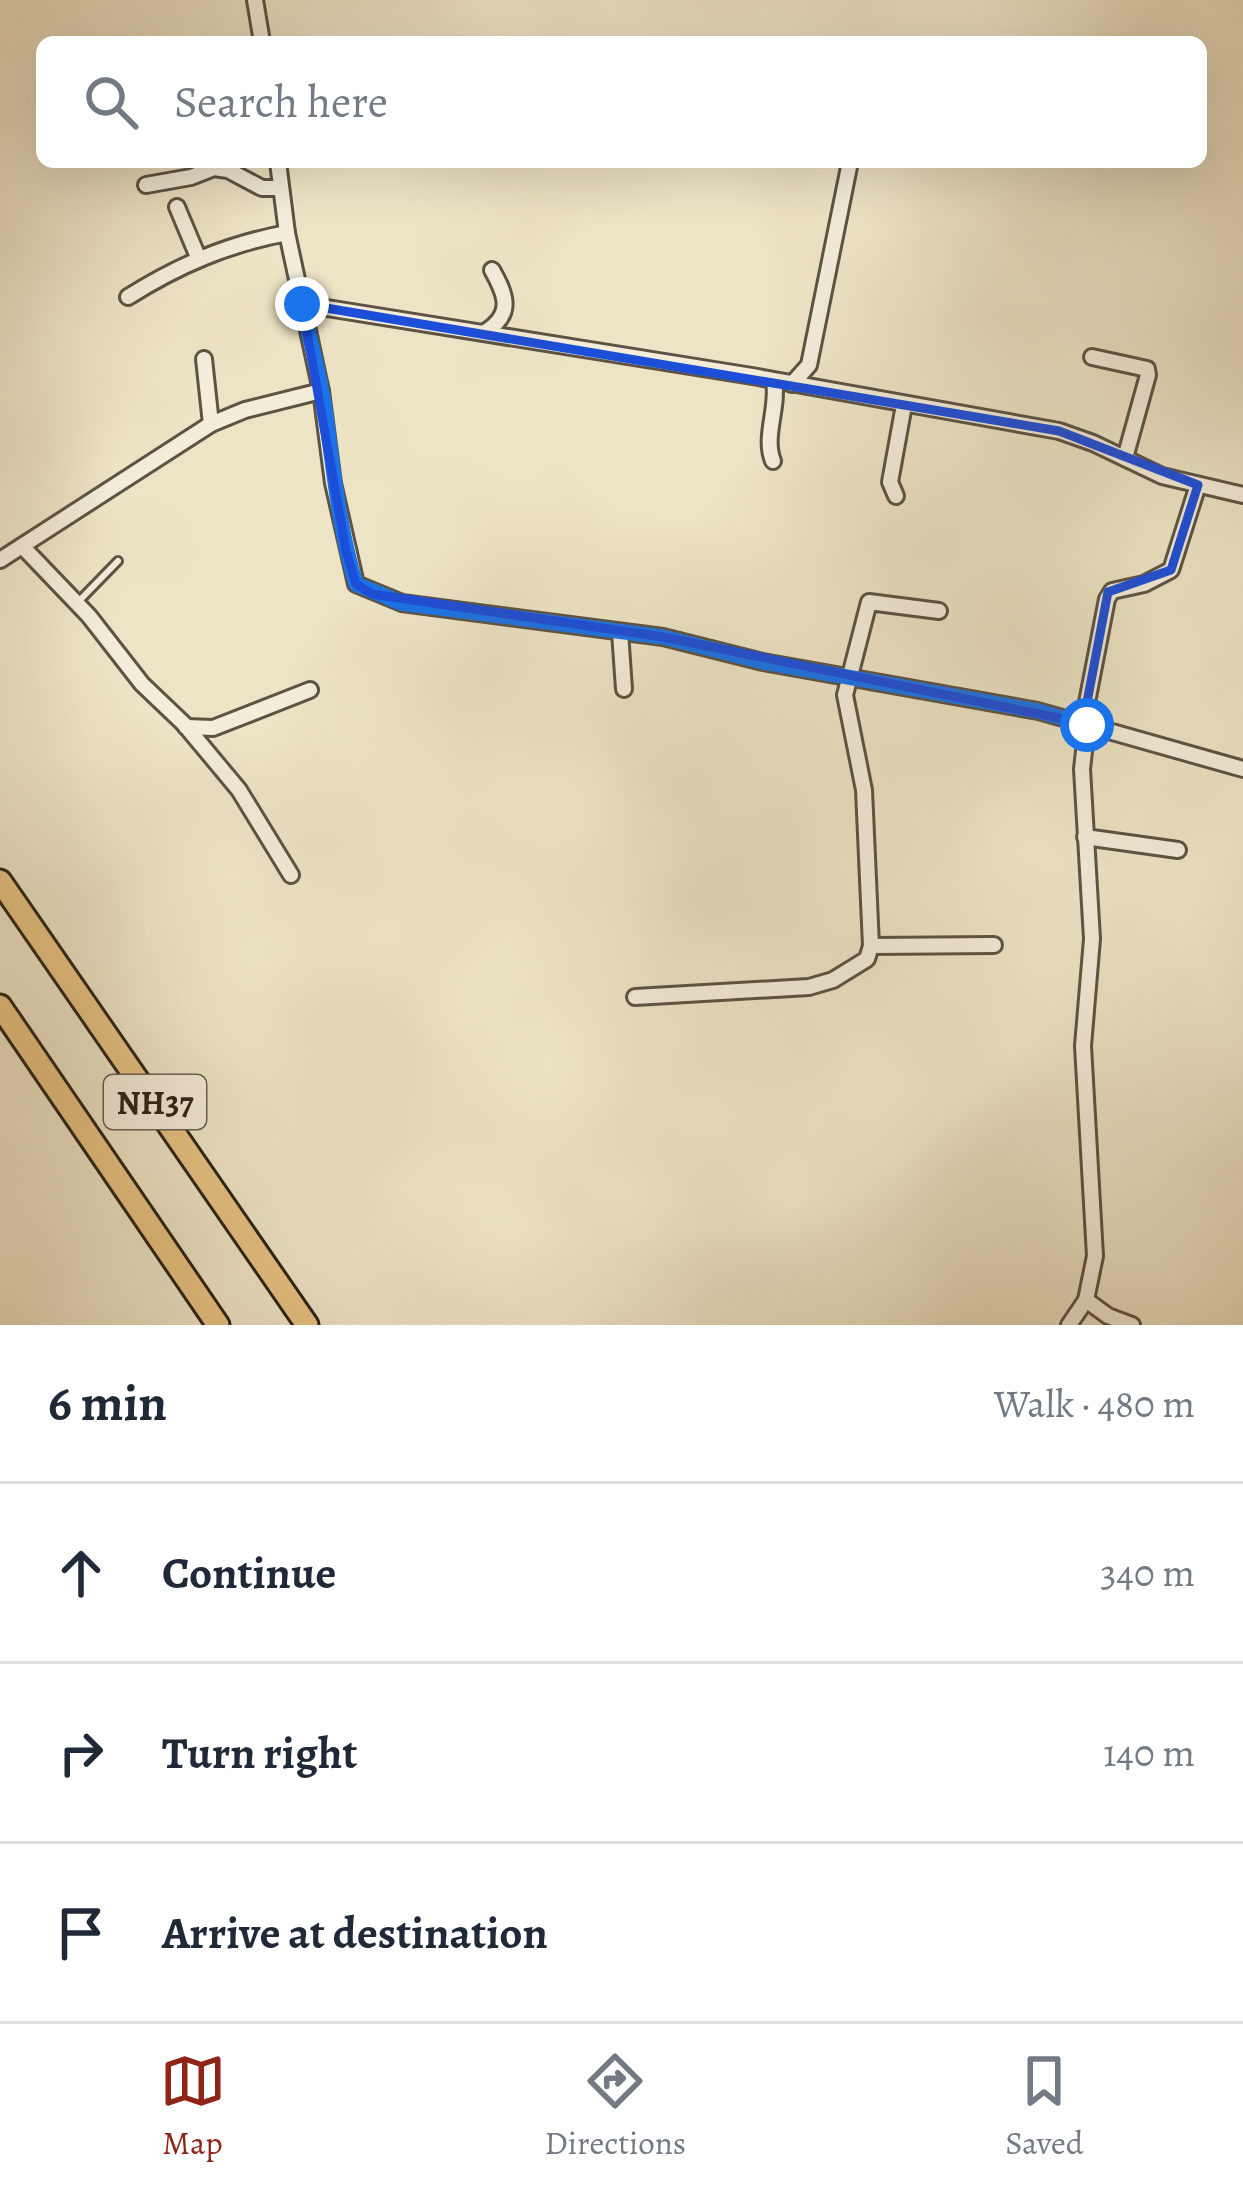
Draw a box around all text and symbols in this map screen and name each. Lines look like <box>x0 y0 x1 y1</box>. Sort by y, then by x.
search box <box>36 36 1207 168</box>
icon: search <box>78 69 144 135</box>
text: Search here <box>174 71 388 133</box>
route end <box>275 277 329 331</box>
route start <box>1060 698 1114 752</box>
road number: NH37 <box>104 1075 206 1129</box>
text: 6 min <box>48 1368 167 1438</box>
text: Walk · 480 m <box>994 1377 1195 1430</box>
icon: ahead <box>48 1540 114 1606</box>
text: Continue <box>162 1542 336 1604</box>
text: 340 m <box>1100 1546 1195 1599</box>
icon: right <box>48 1720 114 1786</box>
text: Turn right <box>162 1722 357 1784</box>
text: 140 m <box>1103 1726 1195 1779</box>
icon: arrive <box>48 1900 114 1966</box>
text: Arrive at destination <box>162 1902 548 1964</box>
tab: Map <box>160 2048 226 2165</box>
tab: Directions <box>545 2048 686 2165</box>
tab: Saved <box>1005 2048 1083 2165</box>

